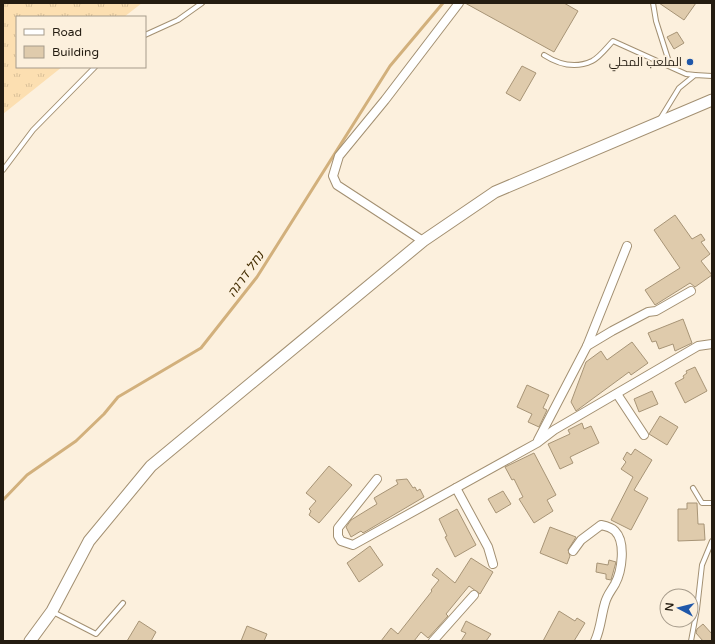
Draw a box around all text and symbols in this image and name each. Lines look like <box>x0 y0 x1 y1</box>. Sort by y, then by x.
legend <box>16 16 146 68</box>
text: Road <box>52 25 82 39</box>
text: Building <box>52 45 99 59</box>
place label: الملعب المحلي <box>609 55 682 72</box>
marker: الملعب المحلي <box>685 57 695 67</box>
water label: נחל דרגה <box>224 247 269 301</box>
north arrow <box>659 588 699 628</box>
text: N <box>663 602 677 612</box>

